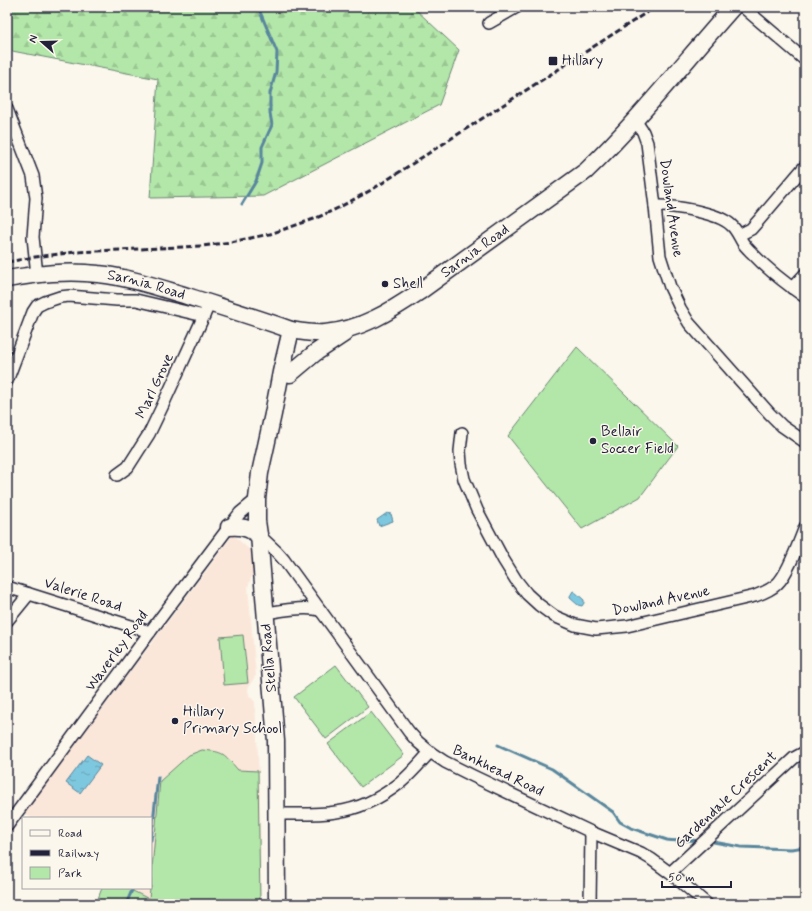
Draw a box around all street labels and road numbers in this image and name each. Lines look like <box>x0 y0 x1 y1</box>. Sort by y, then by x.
street label: Dowland Avenue <box>654 157 688 259</box>
street label: Sarnia Road <box>437 220 513 283</box>
street label: Sarnia Road <box>106 265 188 305</box>
street label: Marl Grove <box>131 350 179 422</box>
street label: Valerie Road <box>41 573 125 617</box>
street label: Dowland Avenue <box>610 581 712 621</box>
street label: Waverley Road <box>81 606 153 696</box>
street label: Stella Road <box>256 623 282 693</box>
street label: Bankhead Road <box>449 740 547 802</box>
street label: Gardendale Crescent <box>670 747 782 853</box>

